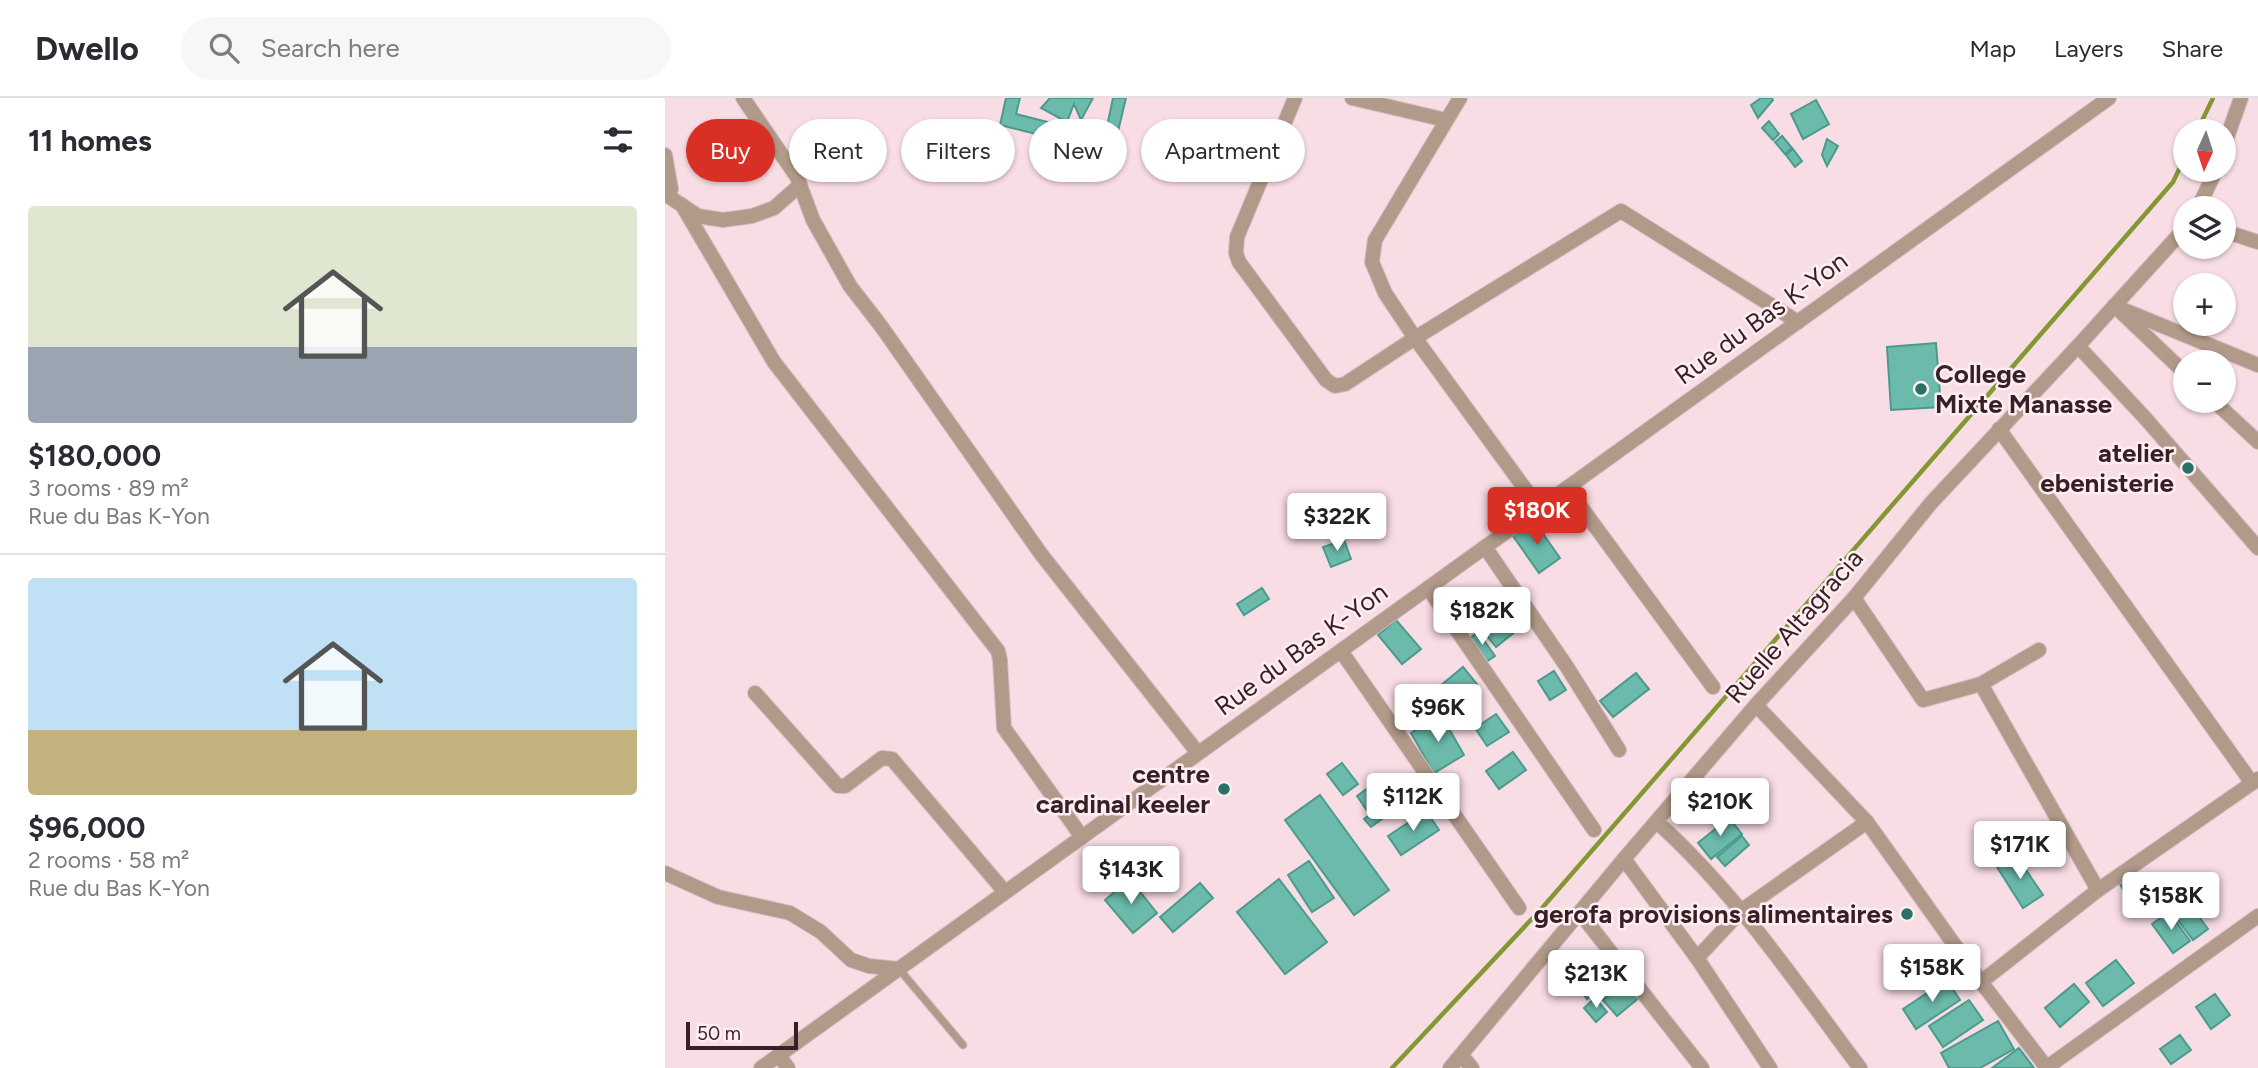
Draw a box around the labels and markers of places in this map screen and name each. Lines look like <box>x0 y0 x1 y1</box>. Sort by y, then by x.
place label: College Mixte Manasse <box>1935 358 2112 420</box>
marker: College Mixte Manasse <box>1913 381 1929 397</box>
place label: atelier ebenisterie <box>2040 437 2174 499</box>
marker: atelier ebenisterie <box>2180 460 2196 476</box>
pin: $180K <box>1488 488 1586 547</box>
pin: $322K <box>1288 494 1386 553</box>
pin: $182K <box>1433 588 1531 647</box>
pin: $96K <box>1397 684 1479 744</box>
place label: centre cardinal keeler <box>1036 758 1210 820</box>
pin: $112K <box>1364 774 1462 833</box>
pin: $210K <box>1671 778 1769 838</box>
marker: centre cardinal keeler <box>1216 781 1232 797</box>
pin: $171K <box>1971 822 2069 881</box>
pin: $143K <box>1082 846 1180 906</box>
pin: $158K <box>2122 872 2220 932</box>
place label: gerofa provisions alimentaires <box>1533 898 1893 930</box>
marker: gerofa provisions alimentaires <box>1899 906 1915 922</box>
pin: $158K <box>1883 944 1981 1004</box>
pin: $213K <box>1547 950 1645 1010</box>

